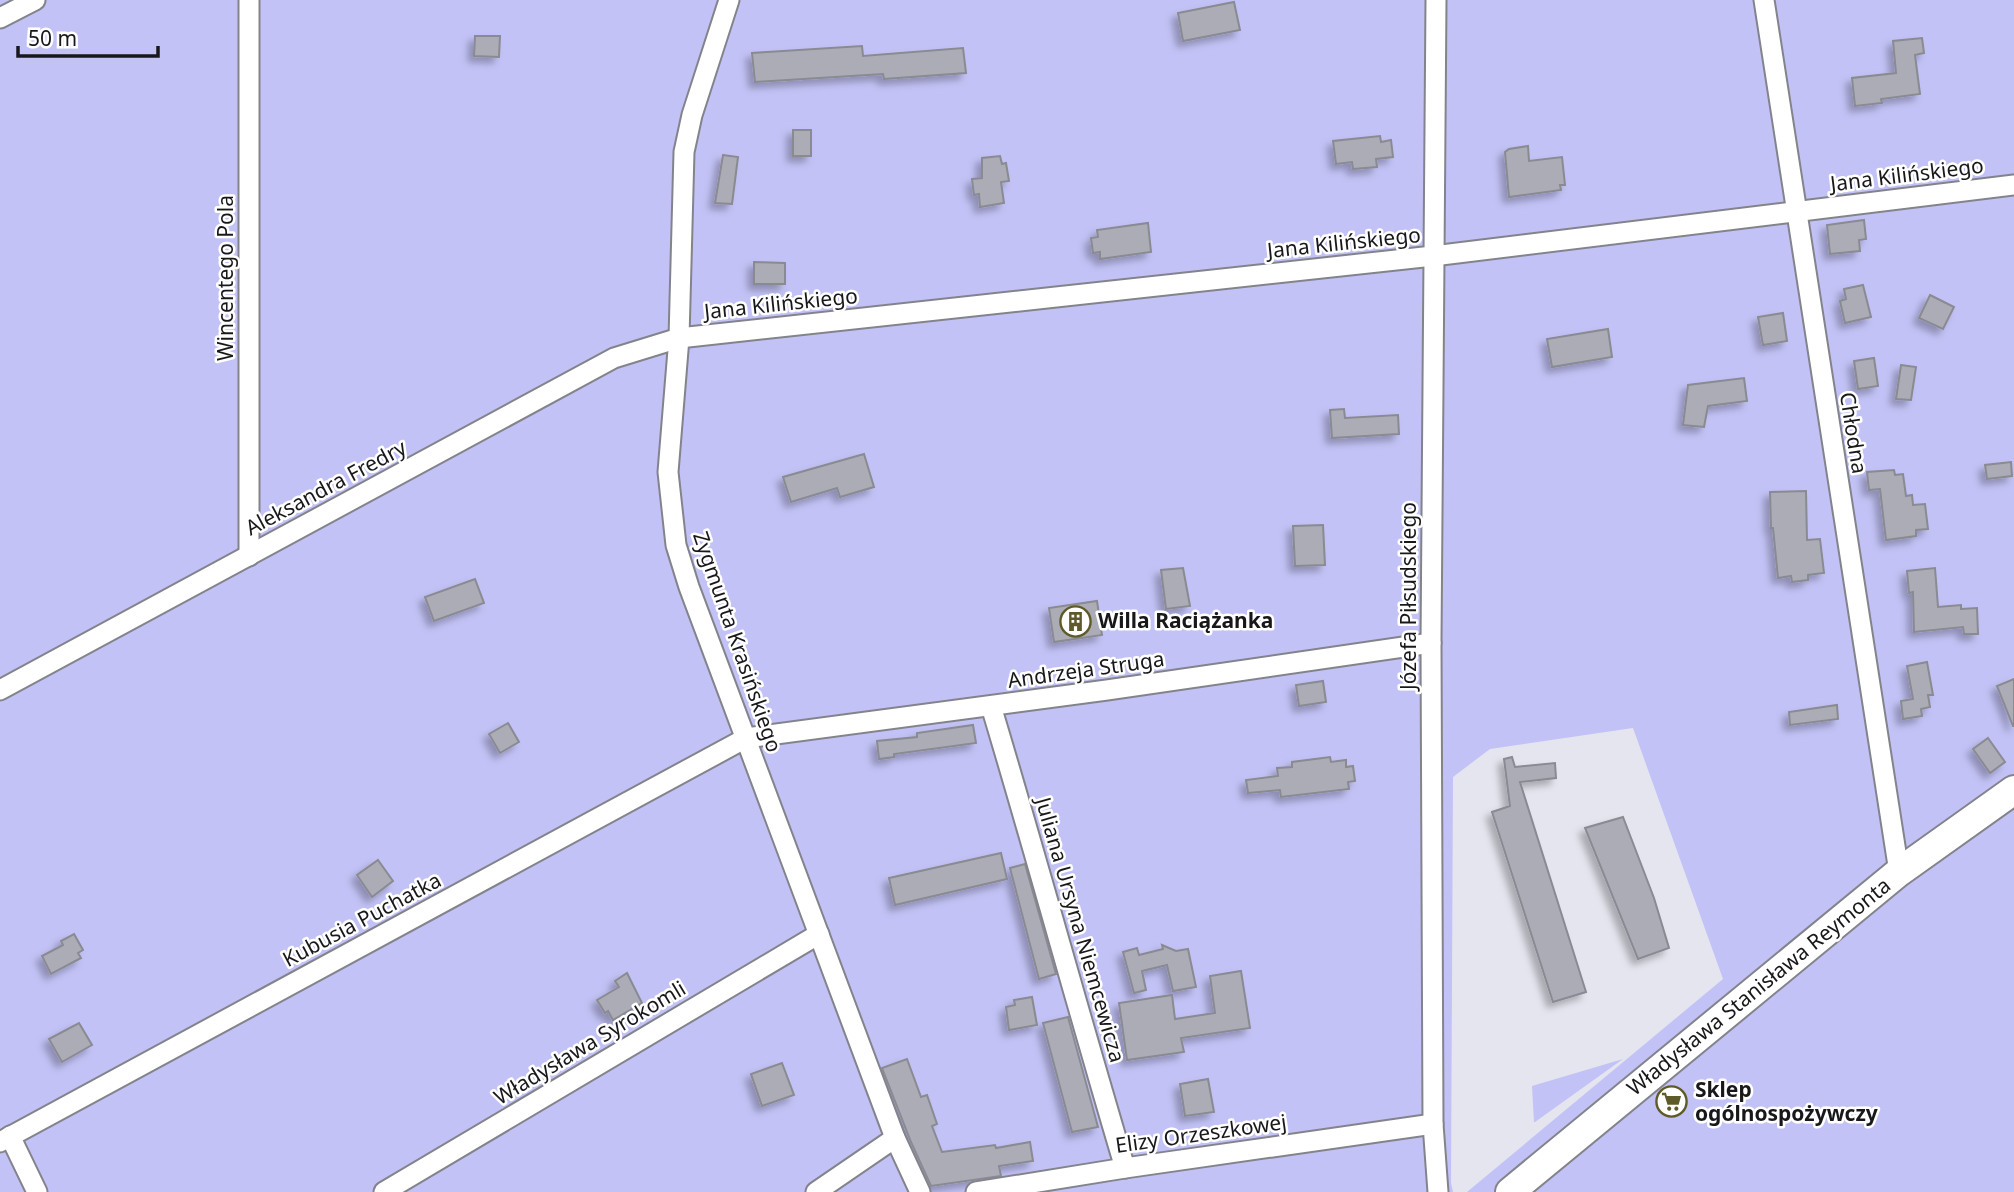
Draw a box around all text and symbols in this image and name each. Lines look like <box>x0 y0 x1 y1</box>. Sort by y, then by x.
scale bar <box>18 14 158 58</box>
text: 50 m <box>28 24 77 52</box>
street label: Jana Kilińskiego <box>1827 151 1985 198</box>
street label: Wincentego Pola <box>211 195 239 361</box>
street label: Jana Kilińskiego <box>1264 220 1422 264</box>
street label: Jana Kilińskiego <box>701 281 859 325</box>
street label: Chłodna <box>1834 390 1874 476</box>
street label: Aleksandra Fredry <box>240 433 411 541</box>
street label: Józefa Piłsudskiego <box>1394 502 1422 692</box>
street label: Zygmunta Krasińskiego <box>687 528 789 756</box>
building icon: Willa Raciążanka <box>1058 604 1092 638</box>
place label: Willa Raciążanka <box>1098 606 1273 634</box>
street label: Andrzeja Struga <box>1006 644 1166 694</box>
street label: Juliana Ursyna Niemcewicza <box>1029 792 1132 1066</box>
street label: Kubusia Puchatka <box>277 866 446 973</box>
street label: Władysława Stanisława Reymonta <box>1621 871 1896 1101</box>
street label: Władysława Syrokomli <box>488 974 691 1111</box>
place label: Sklep ogólnospożywczy <box>1695 1075 1878 1127</box>
supermarket icon: Sklep ogólnospożywczy <box>1655 1085 1689 1119</box>
street label: Elizy Orzeszkowej <box>1113 1107 1288 1159</box>

